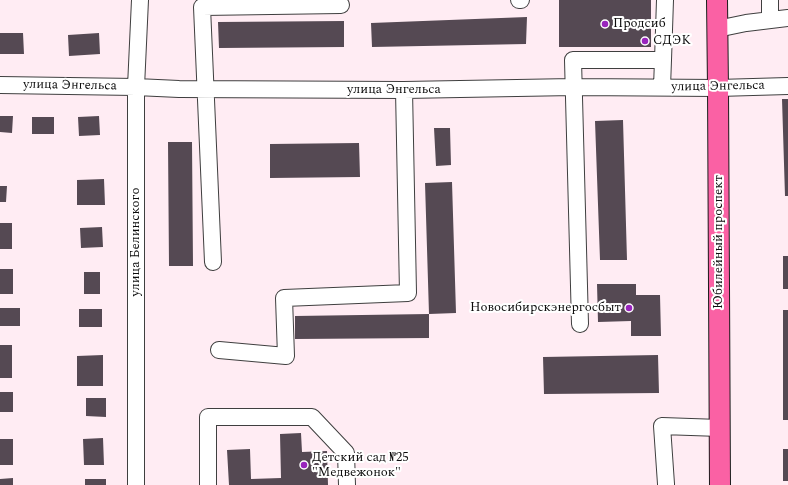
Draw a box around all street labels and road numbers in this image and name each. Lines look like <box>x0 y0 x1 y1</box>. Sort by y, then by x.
street label: улица Энгельса <box>23 77 117 95</box>
street label: улица Энгельса <box>671 78 765 96</box>
street label: улица Энгельса <box>347 82 441 98</box>
street label: Юбилейный проспект <box>711 175 727 309</box>
street label: улица Белинского <box>128 188 144 296</box>

